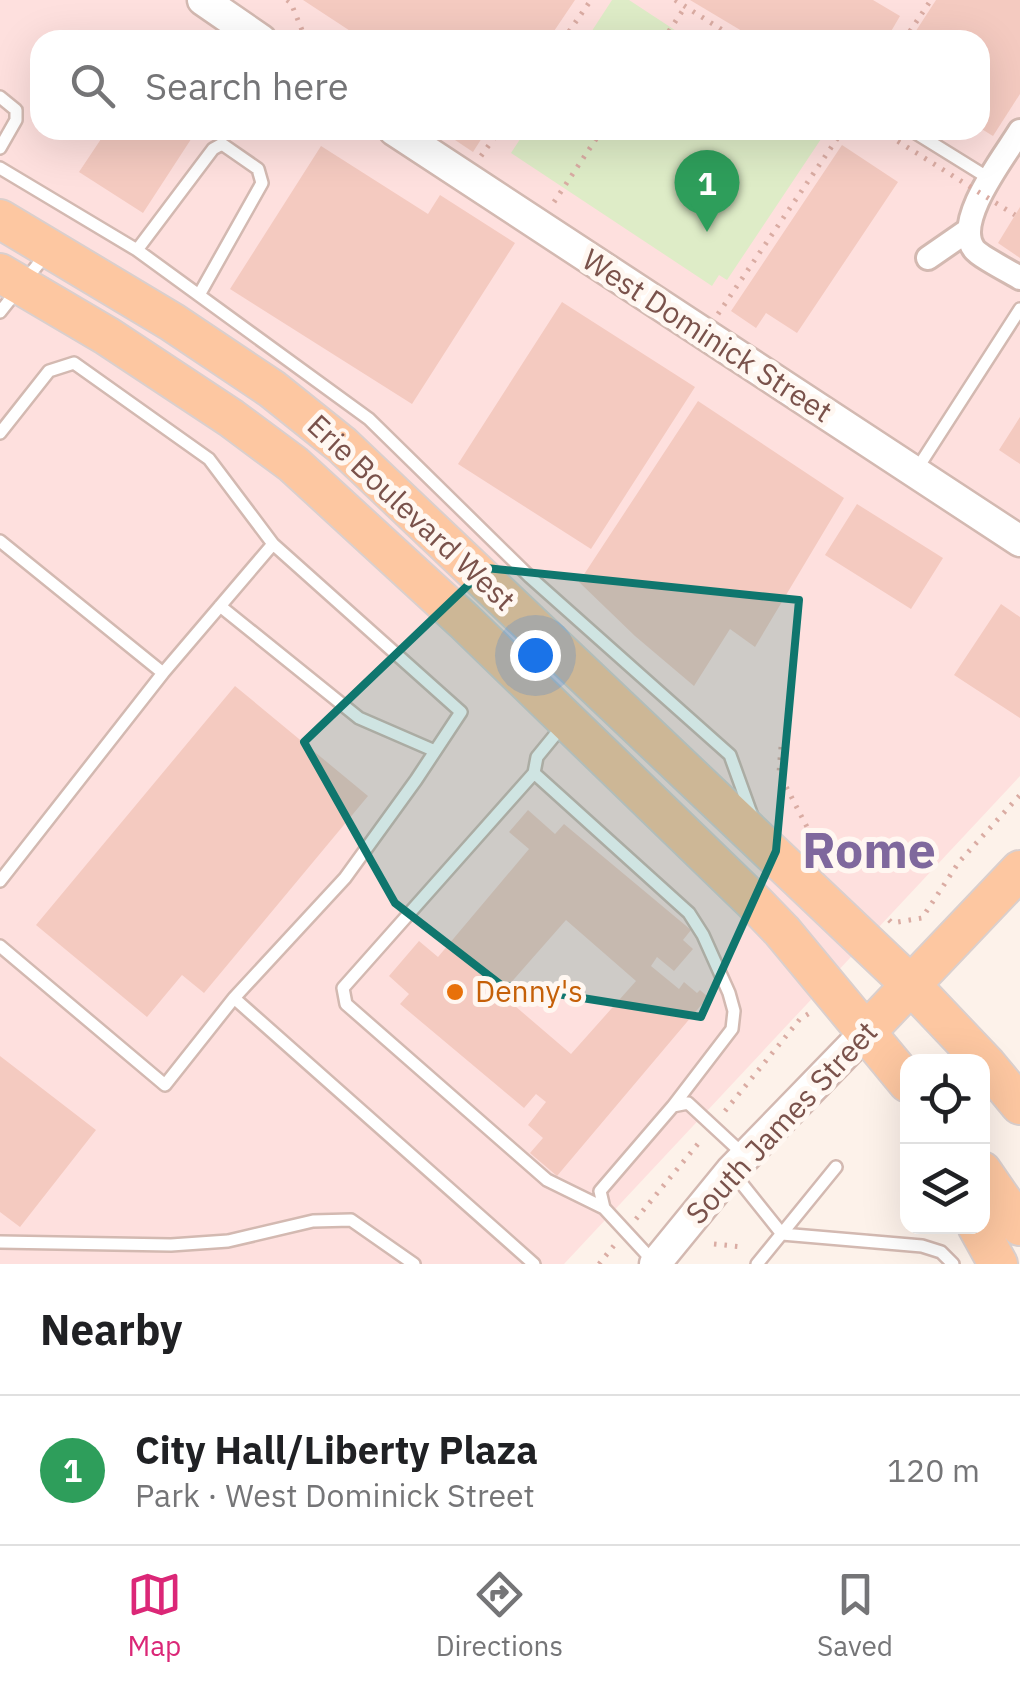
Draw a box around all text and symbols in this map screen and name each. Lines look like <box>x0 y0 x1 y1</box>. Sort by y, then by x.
search box <box>30 30 990 140</box>
icon: search <box>65 58 120 113</box>
text: Search here <box>145 61 349 110</box>
pin: 1 <box>674 150 740 232</box>
street label: West Dominick Street <box>576 239 840 430</box>
street label: Erie Boulevard West <box>300 405 524 619</box>
your location <box>510 630 561 681</box>
district label: Rome <box>802 817 936 882</box>
place label: Denny's <box>475 971 583 1010</box>
marker: Denny's <box>444 981 466 1003</box>
street label: South James Street <box>677 1012 885 1232</box>
map controls <box>900 1054 990 1234</box>
button: locate <box>900 1054 990 1144</box>
button: layers <box>900 1144 990 1234</box>
text: Nearby <box>40 1302 182 1357</box>
text: City Hall/Liberty Plaza <box>135 1425 538 1474</box>
text: 1 <box>63 1449 82 1491</box>
text: 120 m <box>887 1449 980 1491</box>
text: Park · West Dominick Street <box>135 1474 535 1516</box>
tab: Map <box>127 1567 182 1664</box>
tab: Directions <box>436 1567 563 1664</box>
tab: Saved <box>817 1567 893 1664</box>

